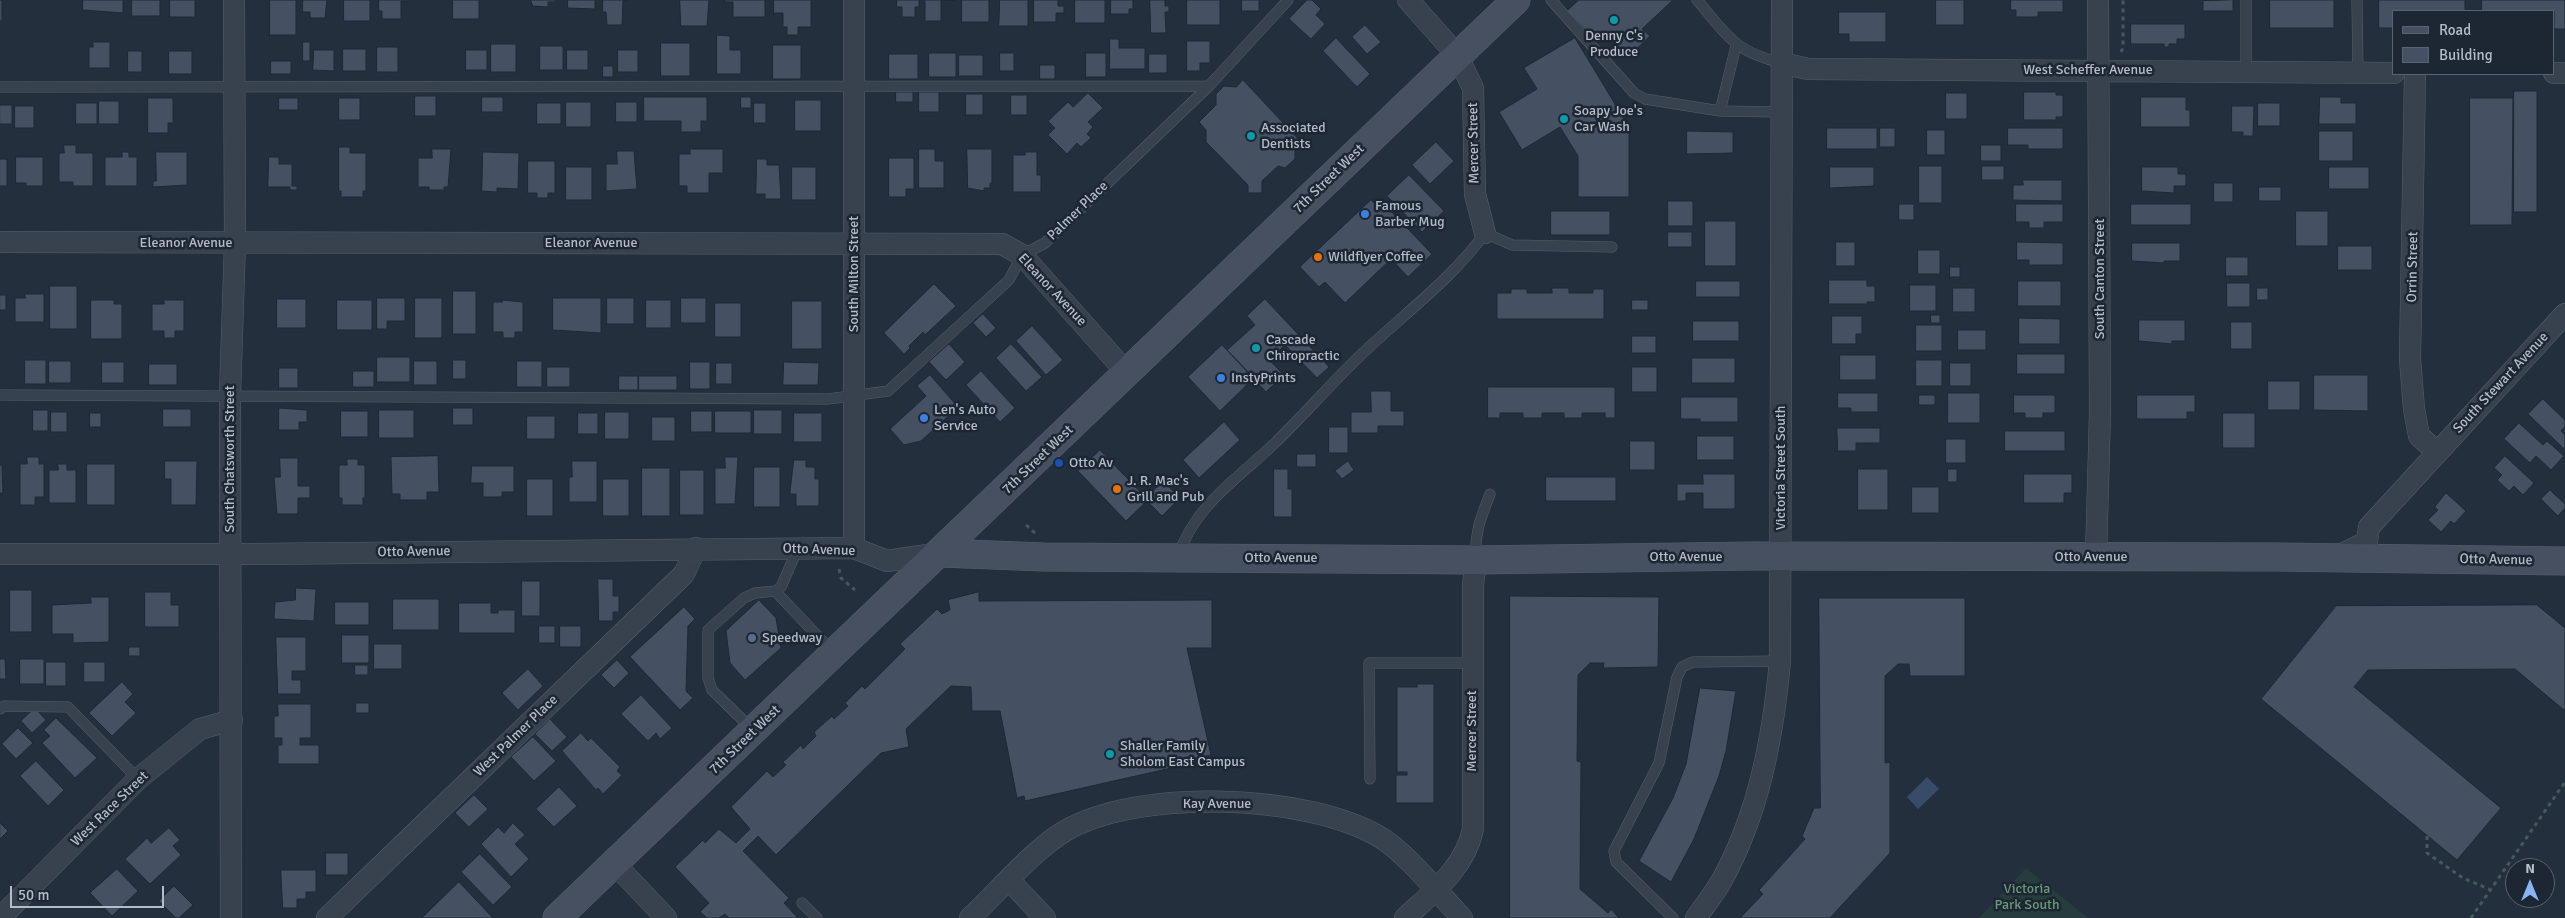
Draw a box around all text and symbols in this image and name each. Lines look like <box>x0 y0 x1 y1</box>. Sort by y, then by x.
legend <box>2392 10 2555 75</box>
marker: Denny C's Produce <box>1608 14 1620 26</box>
text: Road <box>2439 21 2471 39</box>
place label: Denny C's Produce <box>1585 28 1643 60</box>
text: Building <box>2439 46 2493 64</box>
street label: West Scheffer Avenue <box>2023 62 2153 78</box>
street label: Mercer Street <box>1465 102 1483 184</box>
place label: Soapy Joe's Car Wash <box>1574 103 1643 136</box>
marker: Soapy Joe's Car Wash <box>1558 113 1570 125</box>
place label: Associated Dentists <box>1261 120 1326 152</box>
marker: Associated Dentists <box>1245 130 1257 142</box>
street label: 7th Street West <box>1290 141 1368 217</box>
street label: Palmer Place <box>1044 178 1112 244</box>
place label: Famous Barber Mug <box>1375 198 1445 230</box>
marker: Famous Barber Mug <box>1359 208 1371 220</box>
street label: South Milton Street <box>846 216 862 332</box>
street label: South Canton Street <box>2092 219 2108 339</box>
street label: Orrin Street <box>2404 231 2422 303</box>
street label: Eleanor Avenue <box>140 235 232 251</box>
street label: Eleanor Avenue <box>545 235 637 251</box>
place label: Wildflyer Coffee <box>1328 249 1424 265</box>
street label: Eleanor Avenue <box>1014 250 1090 330</box>
marker: Wildflyer Coffee <box>1312 251 1324 263</box>
street label: South Stewart Avenue <box>2450 329 2552 437</box>
place label: Cascade Chiropractic <box>1266 332 1340 364</box>
marker: Cascade Chiropractic <box>1250 342 1262 354</box>
place label: InstyPrints <box>1231 370 1296 386</box>
marker: InstyPrints <box>1215 372 1227 384</box>
street label: South Chatsworth Street <box>222 385 238 533</box>
place label: Len's Auto Service <box>934 402 996 434</box>
street label: Victoria Street South <box>1773 406 1789 530</box>
marker: Len's Auto Service <box>918 412 930 424</box>
street label: 7th Street West <box>999 422 1077 498</box>
place label: Otto Av <box>1069 455 1113 471</box>
marker: Otto Av <box>1053 457 1065 469</box>
place label: J. R. Mac's Grill and Pub <box>1127 473 1204 506</box>
marker: J. R. Mac's Grill and Pub <box>1111 483 1123 495</box>
street label: Otto Avenue <box>782 540 856 560</box>
street label: Otto Avenue <box>377 543 451 561</box>
street label: Otto Avenue <box>1649 549 1723 565</box>
street label: Otto Avenue <box>2054 549 2128 565</box>
street label: Otto Avenue <box>1244 550 1318 566</box>
street label: Otto Avenue <box>2459 551 2533 569</box>
place label: Speedway <box>762 630 822 646</box>
marker: Speedway <box>746 632 758 644</box>
street label: Mercer Street <box>1464 690 1480 772</box>
street label: West Palmer Place <box>470 692 562 780</box>
street label: 7th Street West <box>706 702 784 778</box>
place label: Shaller Family Sholom East Campus <box>1120 738 1245 770</box>
marker: Shaller Family Sholom East Campus <box>1104 748 1116 760</box>
street label: West Race Street <box>68 768 152 850</box>
street label: Kay Avenue <box>1183 796 1251 812</box>
north arrow <box>2505 858 2555 908</box>
text: N <box>2525 860 2535 877</box>
scale bar <box>12 876 166 908</box>
park label: Victoria Park South <box>1994 881 2060 914</box>
text: 50 m <box>18 886 49 904</box>

